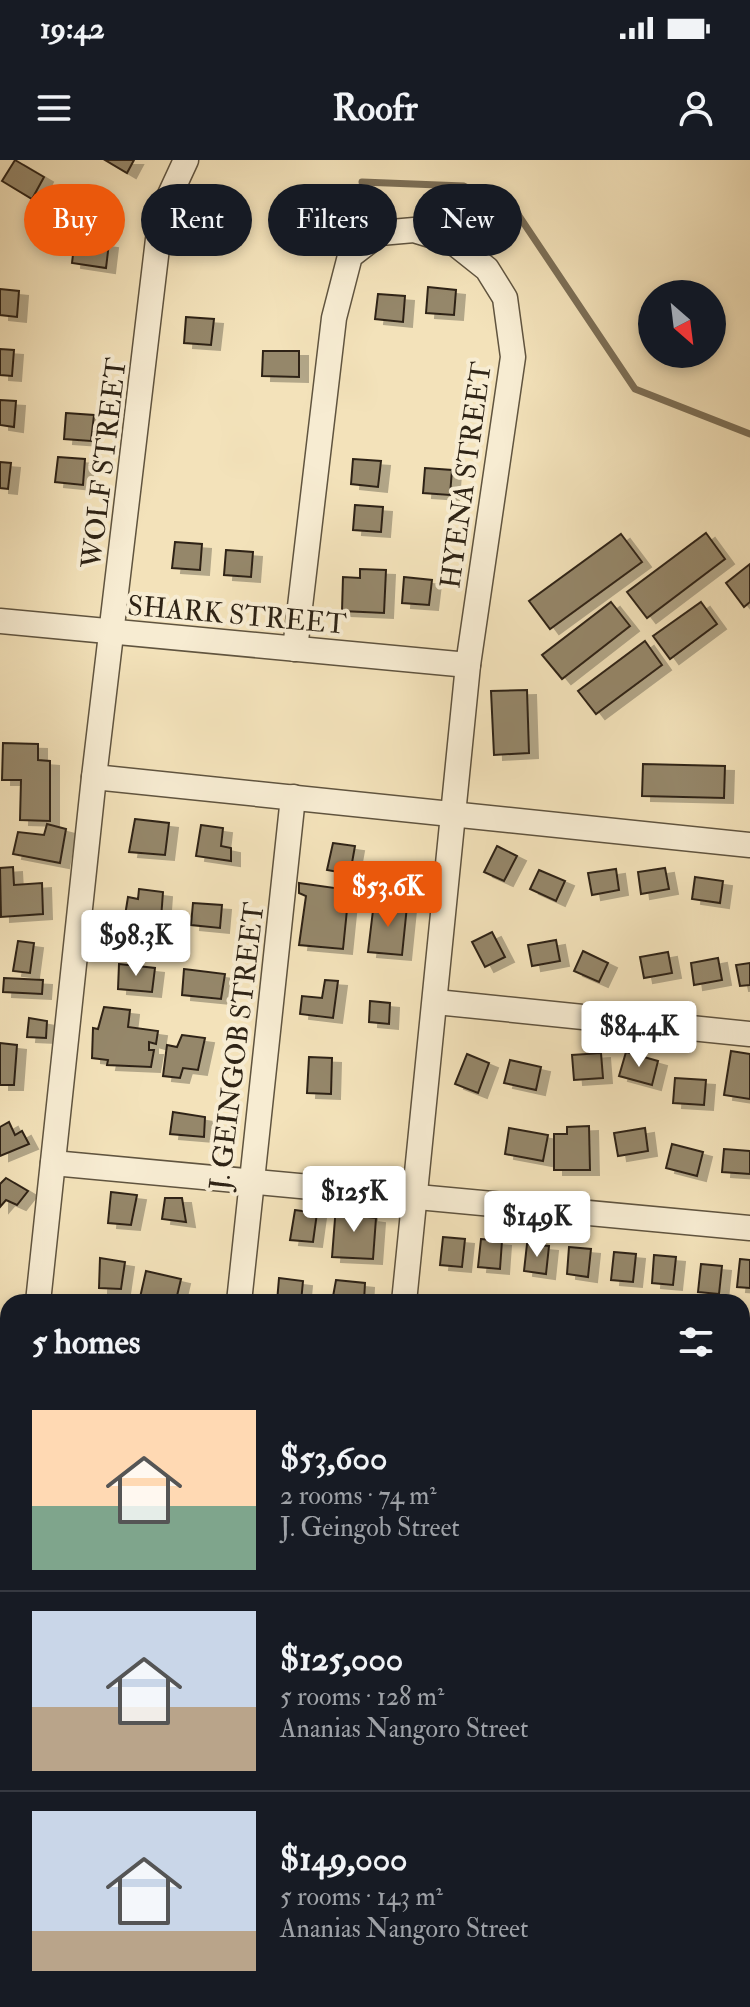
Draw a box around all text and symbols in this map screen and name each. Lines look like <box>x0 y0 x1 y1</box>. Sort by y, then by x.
text: 19:42 <box>40 10 105 47</box>
icon: menu <box>32 86 76 130</box>
text: Roofr <box>332 86 418 131</box>
icon: person <box>674 86 718 130</box>
chip: Buy <box>24 184 125 256</box>
chip: Rent <box>141 184 252 256</box>
chip: Filters <box>268 184 397 256</box>
chip: New <box>413 184 522 256</box>
north arrow <box>638 280 726 368</box>
map controls <box>638 280 726 368</box>
street label: WOLF STREET <box>74 356 135 571</box>
street label: HYENA STREET <box>433 359 500 591</box>
street label: SHARK STREET <box>126 589 348 643</box>
pin: $53.6K <box>323 861 453 929</box>
text: $53.6K <box>352 871 424 903</box>
street label: J. GEINGOB STREET <box>202 900 273 1193</box>
pin: $98.3K <box>71 910 201 978</box>
text: $98.3K <box>99 920 173 952</box>
pin: $84.4K <box>574 1001 704 1069</box>
text: $84.4K <box>599 1011 679 1043</box>
pin: $125K <box>298 1166 410 1234</box>
text: $125K <box>321 1176 387 1208</box>
pin: $149K <box>481 1191 593 1259</box>
text: $149K <box>502 1201 572 1233</box>
icon: filters <box>674 1320 718 1364</box>
text: 5 homes <box>32 1321 140 1364</box>
text: $53,600 <box>280 1437 387 1480</box>
icon: home <box>96 1442 192 1538</box>
text: 2 rooms · 74 m² <box>280 1480 437 1512</box>
text: J. Geingob Street <box>280 1512 460 1544</box>
text: $125,000 <box>280 1638 403 1681</box>
icon: home <box>96 1643 192 1739</box>
text: 5 rooms · 128 m² <box>280 1681 444 1713</box>
text: Ananias Nangoro Street <box>280 1713 528 1745</box>
text: $149,000 <box>280 1838 408 1881</box>
icon: home <box>96 1843 192 1939</box>
text: 5 rooms · 143 m² <box>280 1881 443 1913</box>
text: Ananias Nangoro Street <box>280 1913 528 1945</box>

